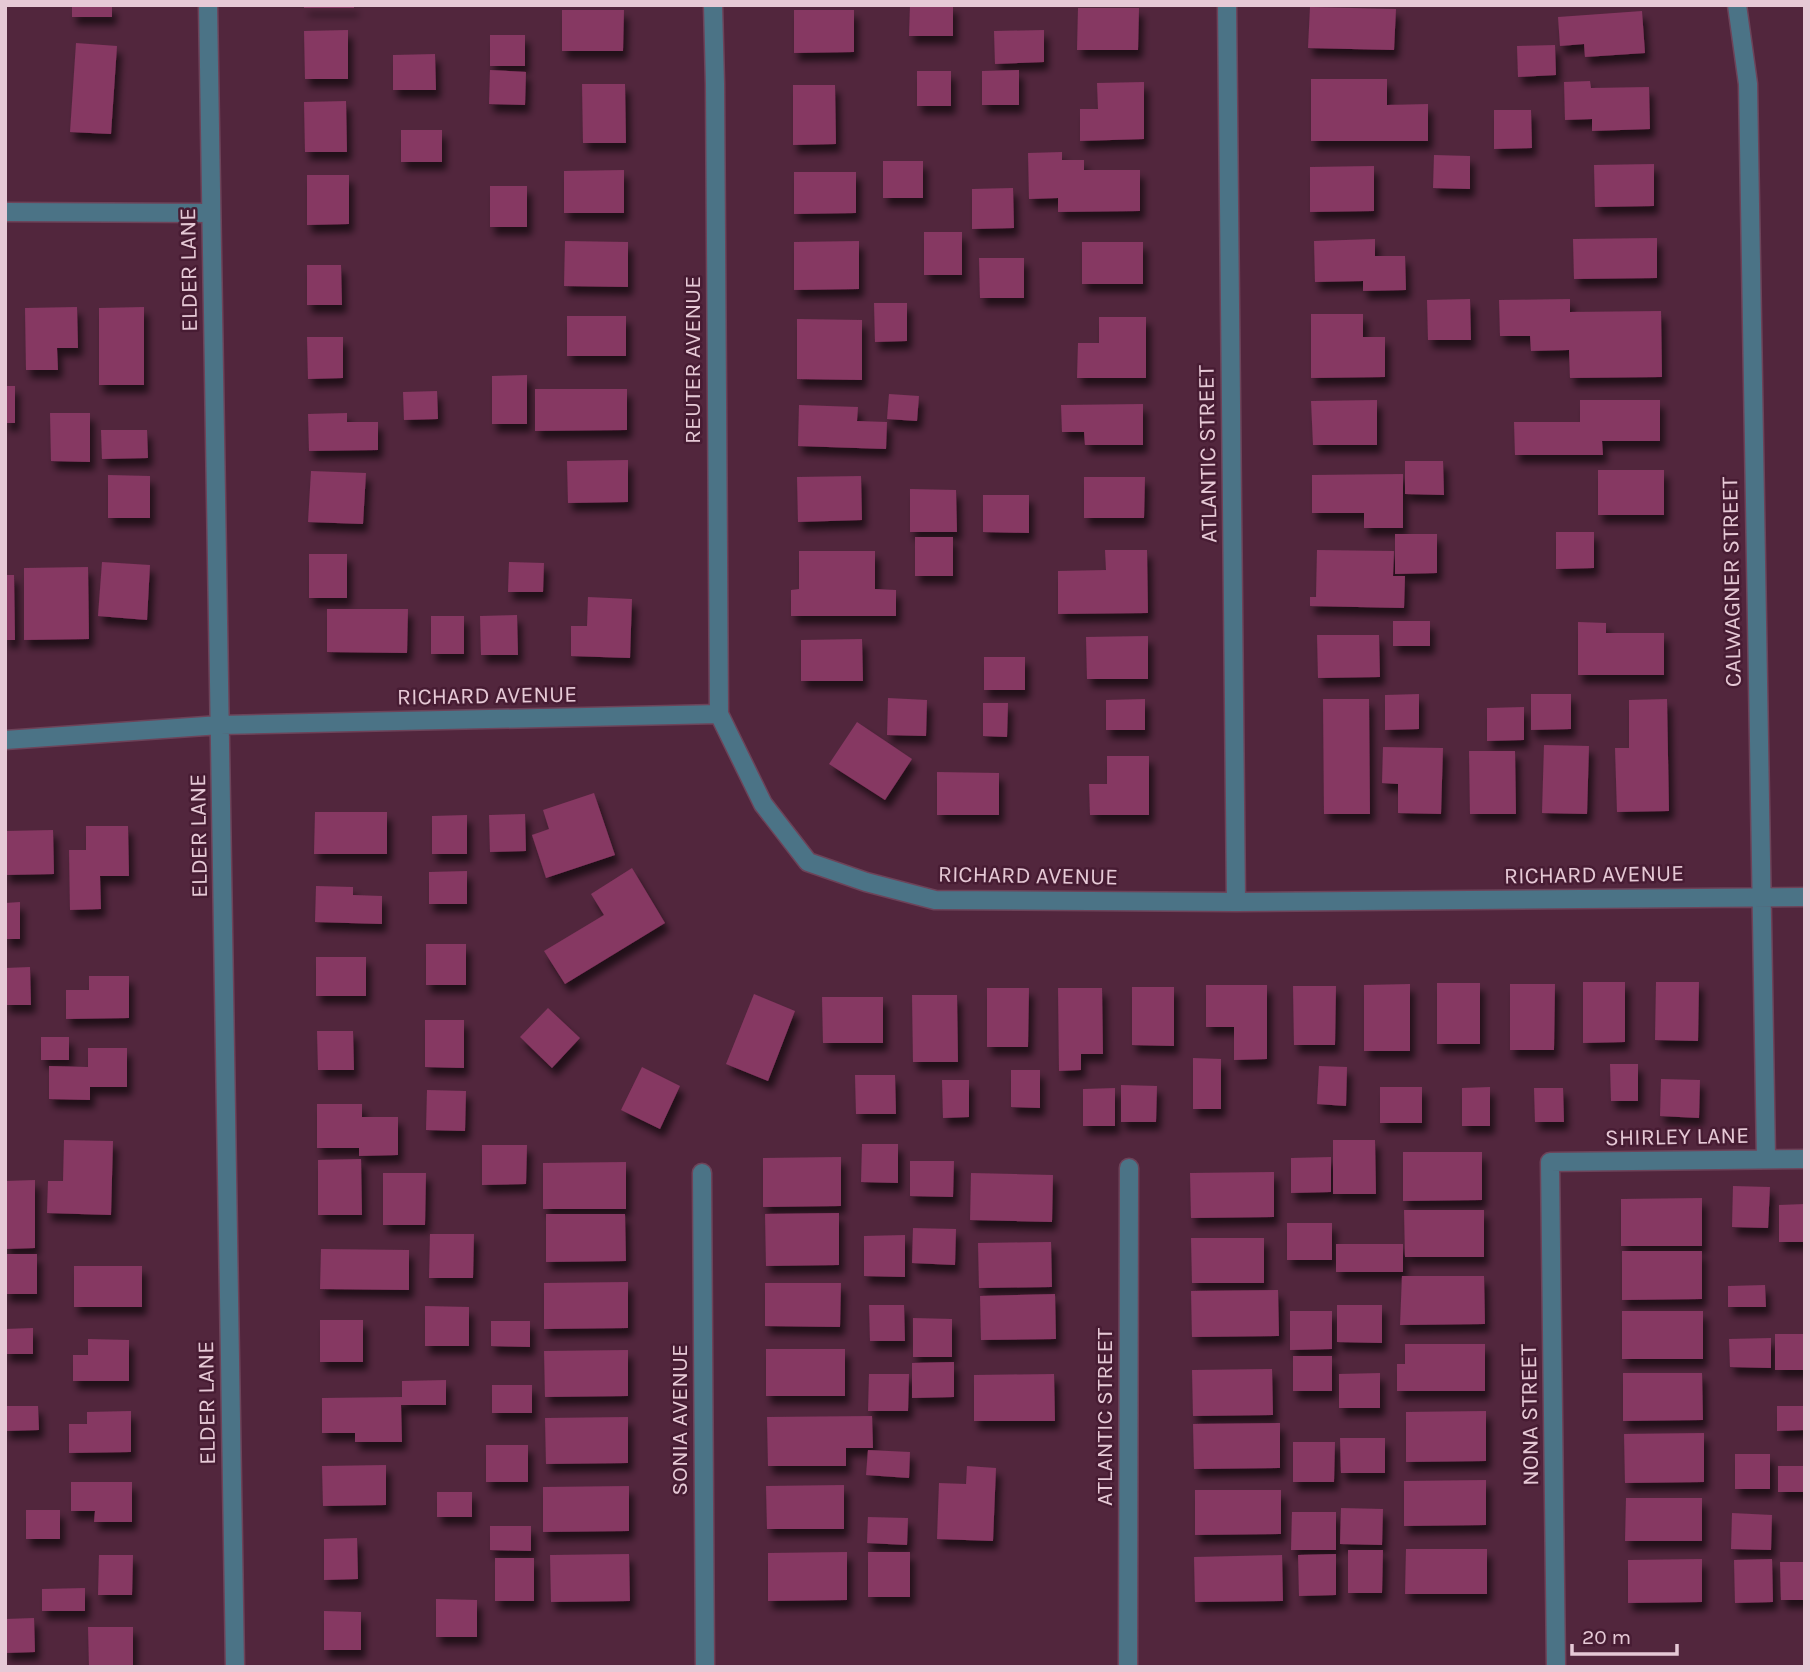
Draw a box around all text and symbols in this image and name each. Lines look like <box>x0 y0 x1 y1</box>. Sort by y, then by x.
street label: ELDER LANE <box>174 208 203 332</box>
street label: REUTER AVENUE <box>679 276 706 444</box>
street label: ATLANTIC STREET <box>1192 364 1223 543</box>
street label: CALWAGNER STREET <box>1716 476 1747 687</box>
street label: RICHARD AVENUE <box>397 680 577 711</box>
street label: ELDER LANE <box>184 774 213 898</box>
street label: RICHARD AVENUE <box>1504 859 1684 890</box>
street label: RICHARD AVENUE <box>938 860 1118 891</box>
street label: SHIRLEY LANE <box>1605 1122 1749 1151</box>
street label: ATLANTIC STREET <box>1091 1328 1118 1506</box>
street label: ELDER LANE <box>192 1341 221 1465</box>
street label: NONA STREET <box>1515 1343 1544 1486</box>
street label: SONIA AVENUE <box>666 1344 693 1496</box>
scale bar <box>1572 1612 1677 1656</box>
text: 20 m <box>1582 1625 1631 1649</box>

